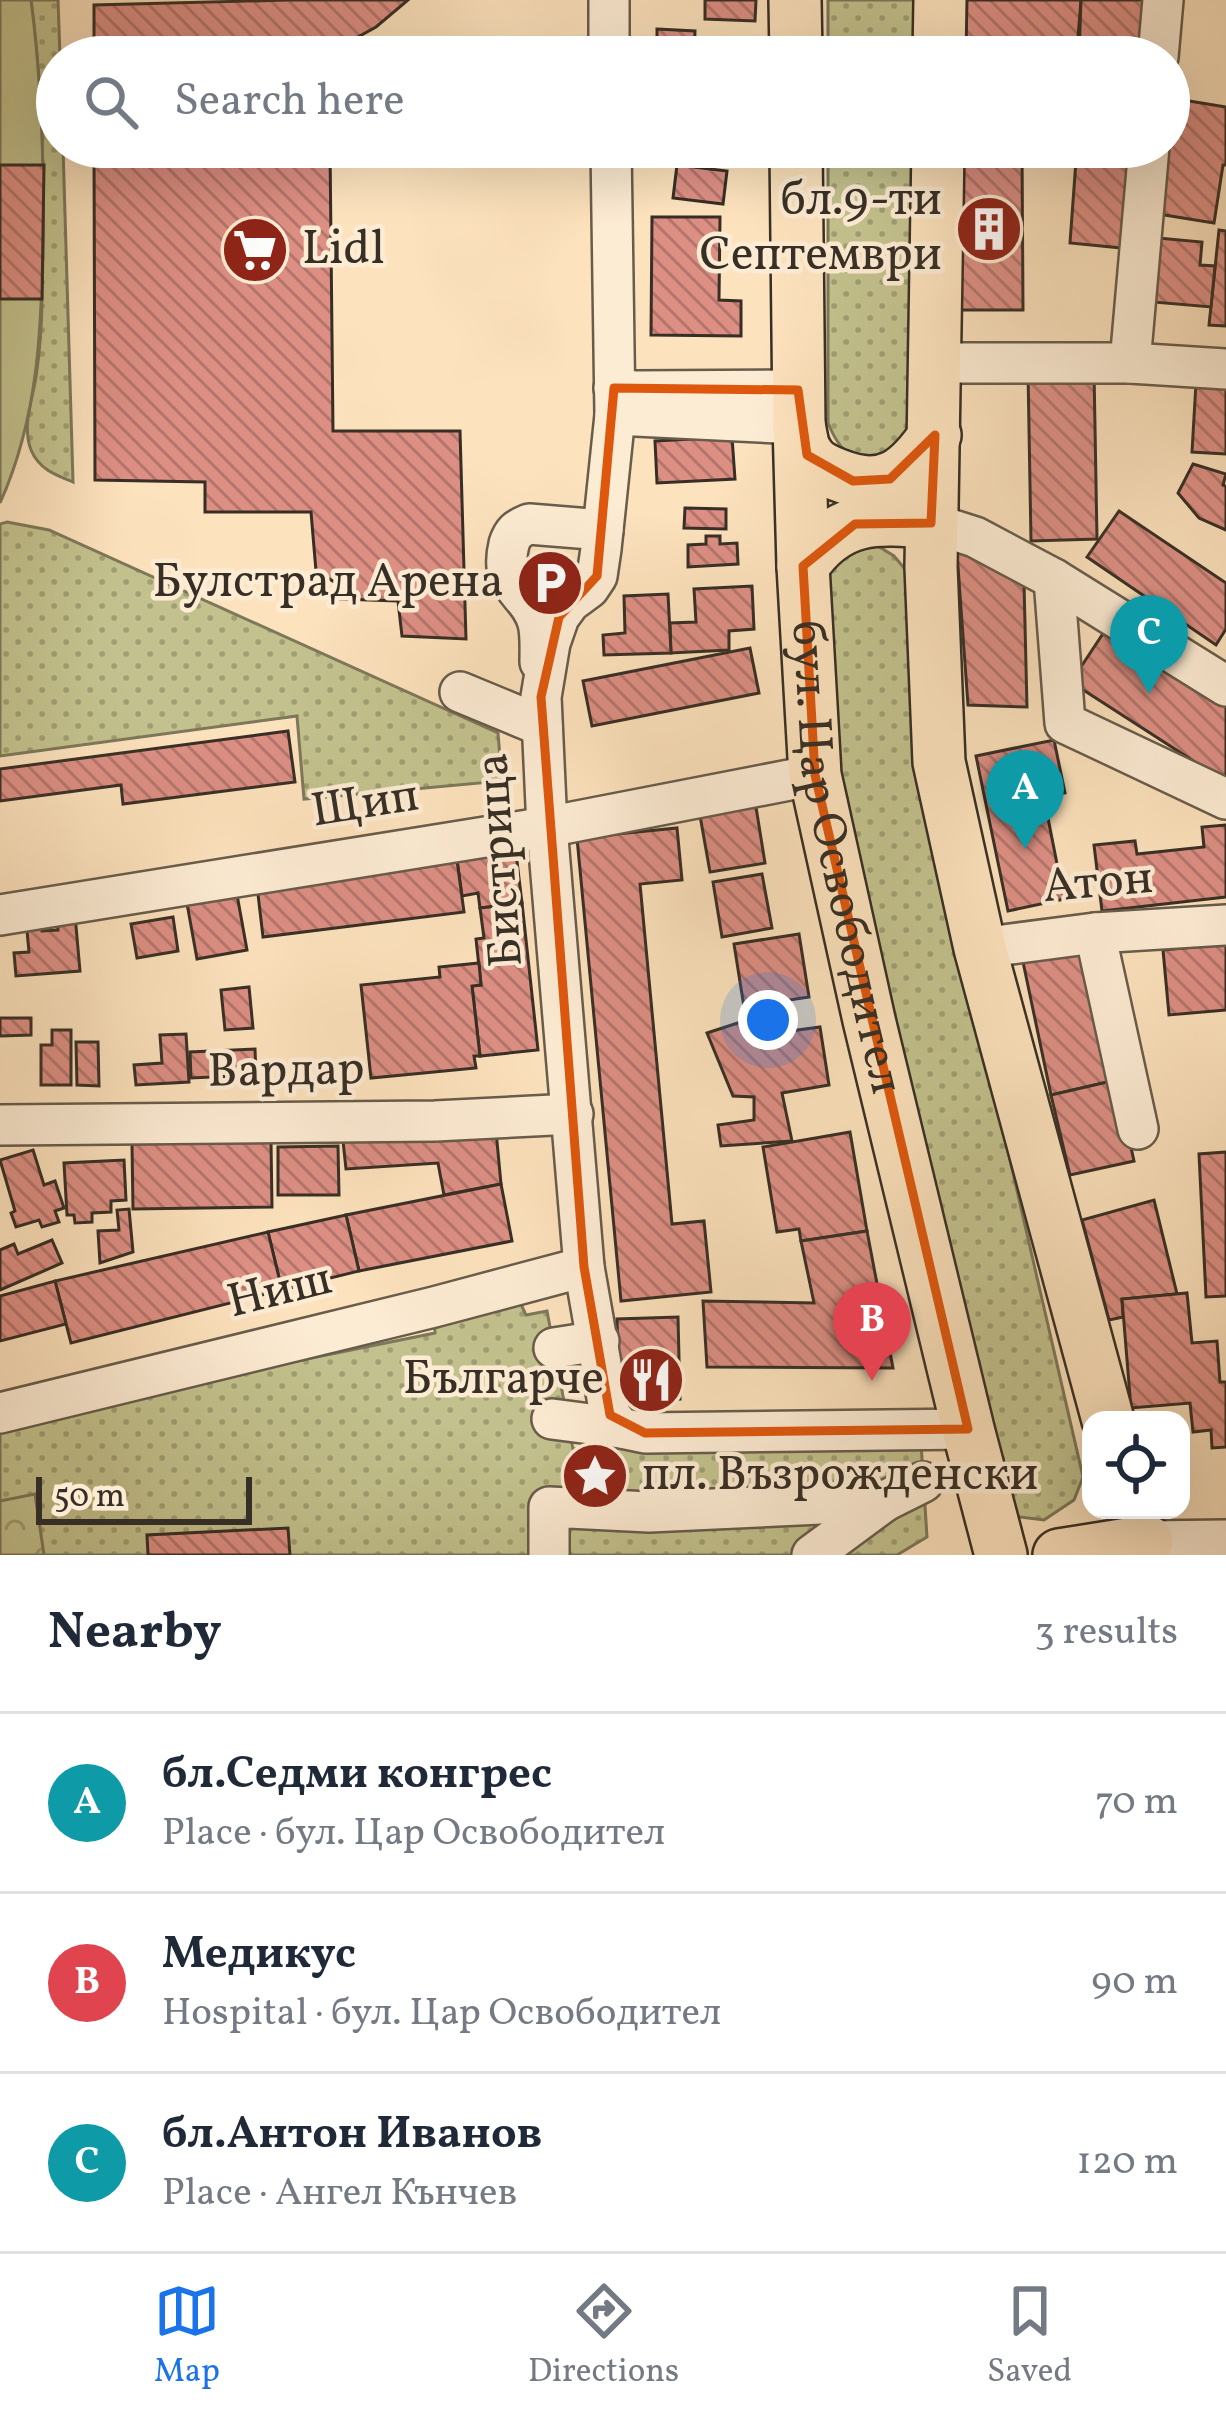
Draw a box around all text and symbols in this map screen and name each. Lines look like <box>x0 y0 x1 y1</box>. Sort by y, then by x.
search box <box>36 36 1190 168</box>
icon: search <box>78 69 144 135</box>
text: Search here <box>174 71 405 134</box>
place label: бл.9-ти Септември <box>699 168 942 290</box>
building icon: бл.9-ти Септември <box>954 194 1024 264</box>
supermarket icon: Lidl <box>220 215 290 285</box>
place label: Lidl <box>302 217 385 284</box>
parking icon: Булстрад Арена <box>515 548 585 618</box>
place label: Булстрад Арена <box>153 550 504 617</box>
pin: C <box>1110 595 1188 694</box>
street label: бул. Цар Освободител <box>773 619 919 1101</box>
street label: Бистрица <box>460 750 542 970</box>
pin: A <box>986 750 1064 849</box>
street label: Щип <box>306 763 424 847</box>
street label: Атон <box>1040 846 1156 922</box>
your location <box>738 990 798 1050</box>
street label: Вардар <box>207 1037 365 1107</box>
street label: Ниш <box>221 1247 339 1337</box>
pin: B <box>833 1282 911 1381</box>
restaurant icon: Българче <box>616 1345 686 1415</box>
place label: Българче <box>403 1347 604 1414</box>
map controls <box>1082 1411 1190 1519</box>
button: locate <box>1082 1411 1190 1519</box>
place icon: пл. Възрожденски <box>560 1441 630 1511</box>
place label: пл. Възрожденски <box>642 1443 1038 1510</box>
scale bar <box>36 1471 252 1524</box>
text: 50 m <box>54 1475 125 1521</box>
text: Nearby <box>48 1598 222 1669</box>
text: 3 results <box>1035 1606 1178 1660</box>
text: бл.Седми конгрес <box>162 1744 552 1807</box>
text: A <box>73 1776 101 1830</box>
text: 70 m <box>1095 1776 1178 1830</box>
text: Place · бул. Цар Освободител <box>162 1807 665 1861</box>
text: Медикус <box>162 1924 356 1987</box>
text: B <box>74 1956 100 2010</box>
text: 90 m <box>1091 1956 1178 2010</box>
text: Hospital · бул. Цар Освободител <box>162 1987 721 2041</box>
text: бл.Антон Иванов <box>162 2104 542 2167</box>
text: C <box>74 2136 100 2190</box>
text: 120 m <box>1077 2136 1178 2190</box>
text: Place · Ангел Кънчев <box>162 2167 517 2221</box>
tab: Map <box>154 2278 220 2396</box>
tab: Directions <box>528 2278 679 2396</box>
tab: Saved <box>987 2278 1072 2396</box>

